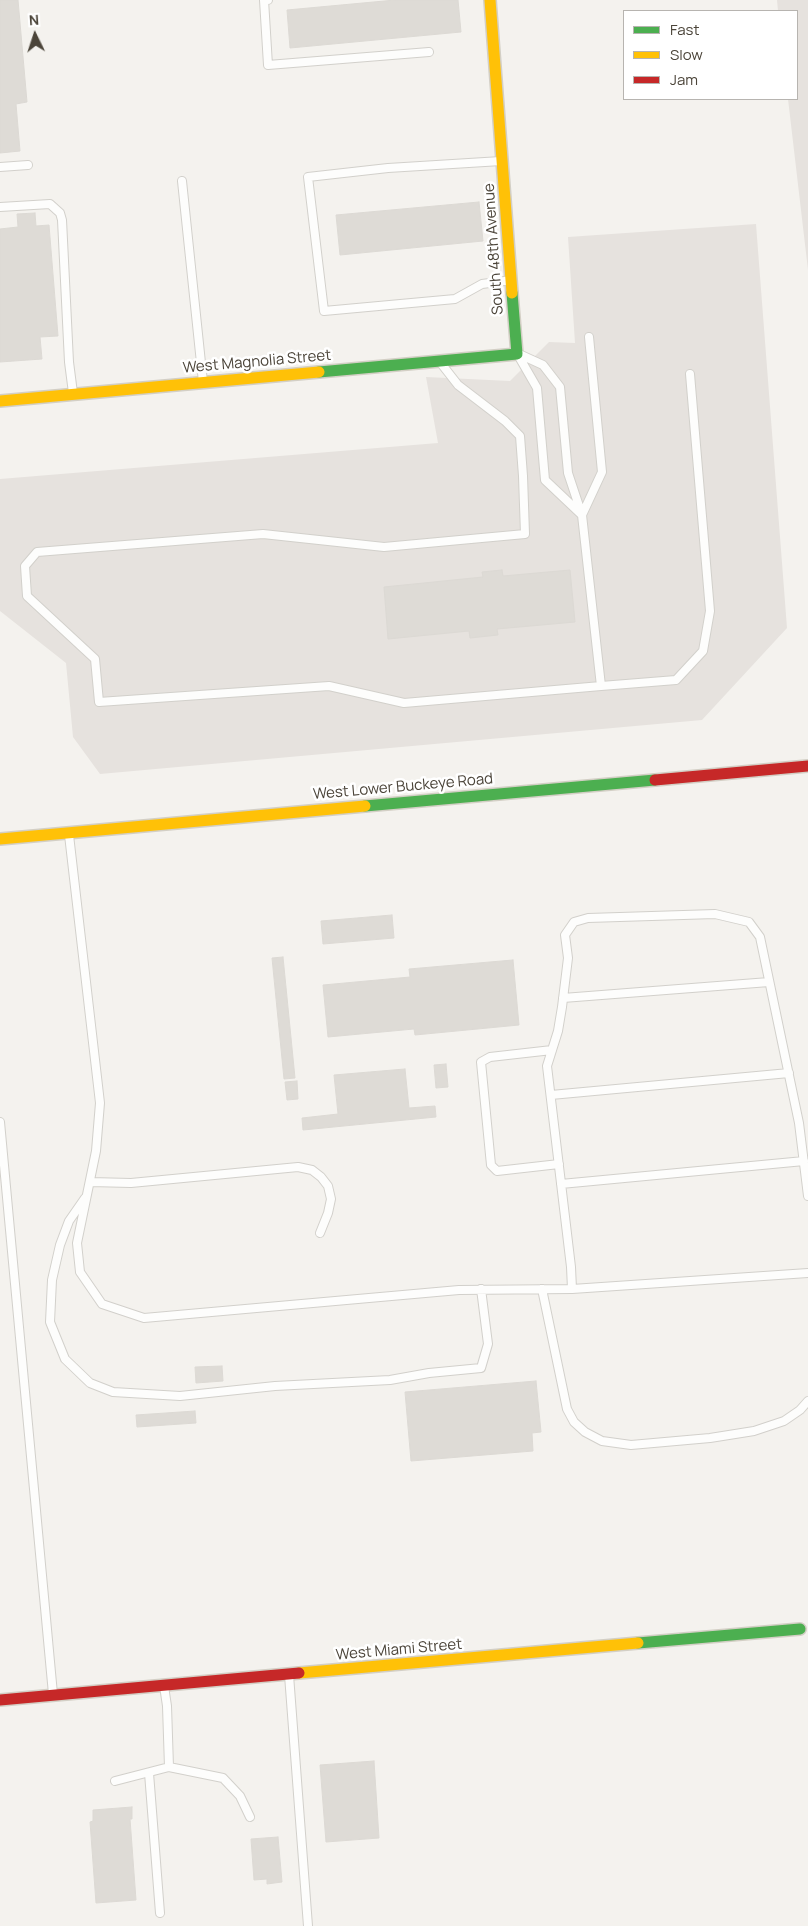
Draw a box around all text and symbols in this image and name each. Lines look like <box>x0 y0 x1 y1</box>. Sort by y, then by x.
north arrow <box>10 10 60 60</box>
text: N <box>28 10 40 29</box>
legend <box>623 10 798 100</box>
text: Fast <box>670 19 699 40</box>
text: Slow <box>670 44 703 65</box>
text: Jam <box>670 69 698 90</box>
street label: South 48th Avenue <box>480 183 508 315</box>
street label: West Magnolia Street <box>182 347 332 377</box>
street label: West Lower Buckeye Road <box>312 770 494 804</box>
street label: West Miami Street <box>335 1636 463 1664</box>

